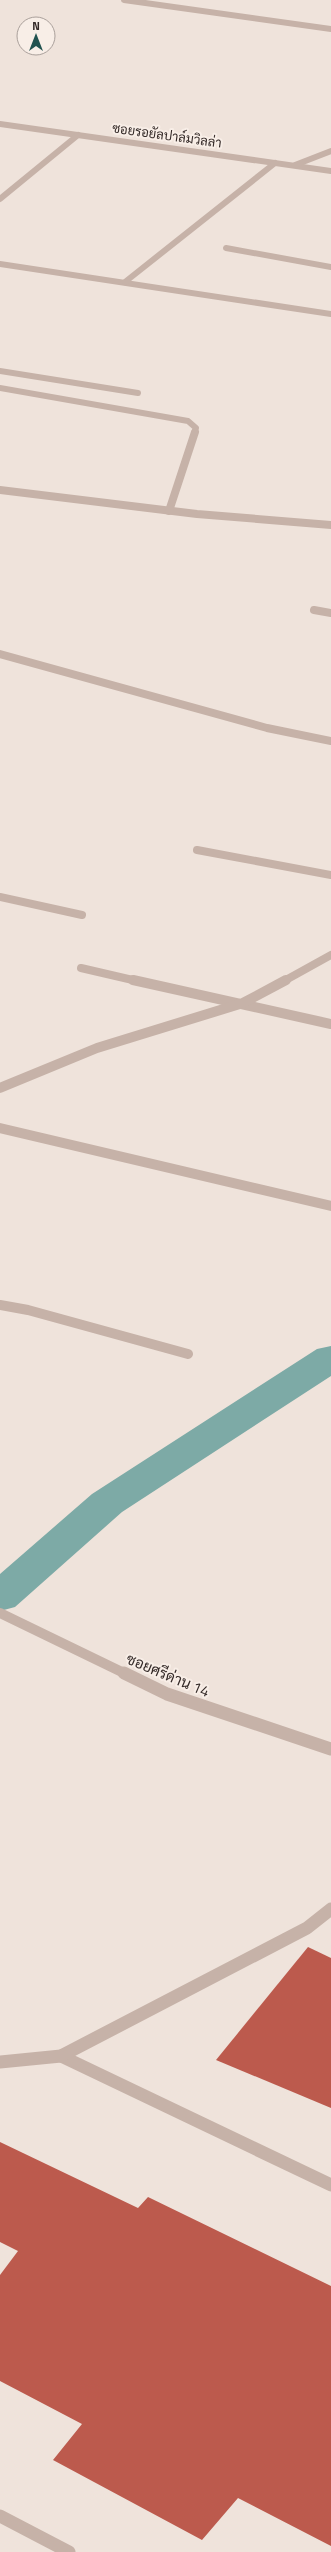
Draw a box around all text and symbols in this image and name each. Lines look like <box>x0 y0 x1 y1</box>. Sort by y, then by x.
north arrow <box>16 16 56 56</box>
text: N <box>32 18 40 34</box>
street label: ซอยรอยัลปาล์มวิลล่า <box>111 117 223 153</box>
street label: ซอยศรีด่าน 14 <box>123 1647 213 1703</box>

